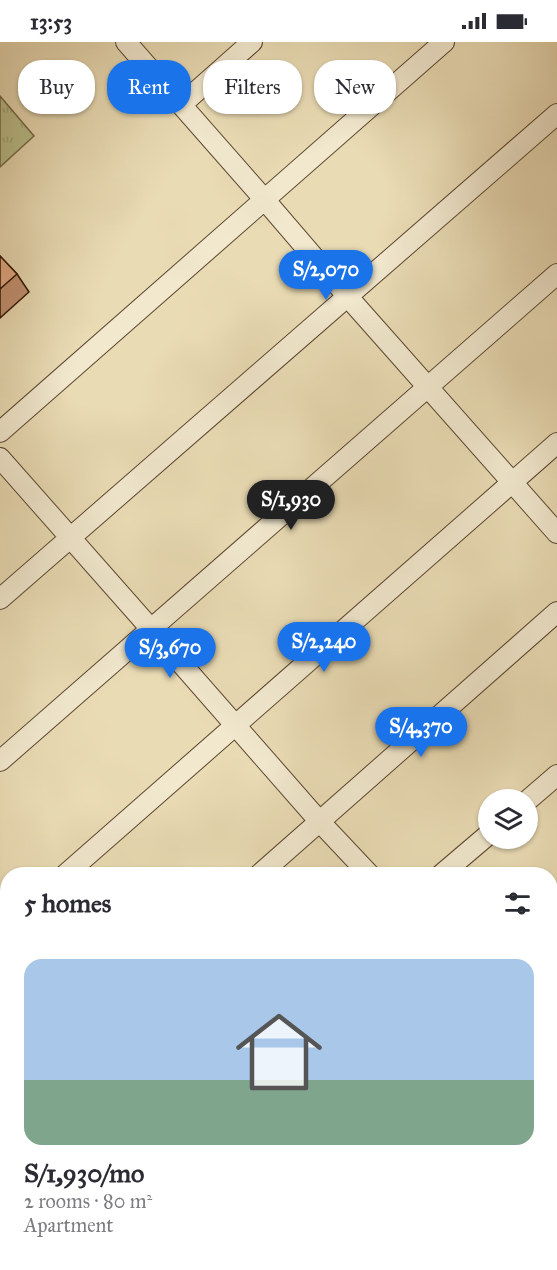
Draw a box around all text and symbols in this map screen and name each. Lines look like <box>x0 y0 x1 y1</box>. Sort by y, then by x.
text: 13:53 <box>30 8 72 35</box>
chip: Buy <box>18 60 95 114</box>
chip: Rent <box>107 60 191 114</box>
chip: Filters <box>203 60 302 114</box>
chip: New <box>314 60 396 114</box>
pin: S/2,070 <box>271 250 381 301</box>
text: S/2,070 <box>293 257 359 281</box>
pin: S/1,930 <box>236 480 346 531</box>
text: S/1,930 <box>261 487 321 511</box>
pin: S/2,240 <box>269 622 379 673</box>
pin: S/3,670 <box>115 628 225 679</box>
text: S/2,240 <box>292 629 356 653</box>
text: S/3,670 <box>139 635 201 659</box>
pin: S/4,370 <box>366 707 476 758</box>
text: S/4,370 <box>389 714 453 738</box>
map controls <box>478 789 538 849</box>
button: layers <box>478 789 538 849</box>
text: 5 homes <box>24 887 111 919</box>
icon: filters <box>501 887 534 920</box>
icon: home <box>225 998 333 1106</box>
text: S/1,930/mo <box>24 1157 144 1189</box>
text: 2 rooms · 80 m² <box>24 1189 152 1213</box>
text: Apartment <box>24 1213 113 1237</box>

